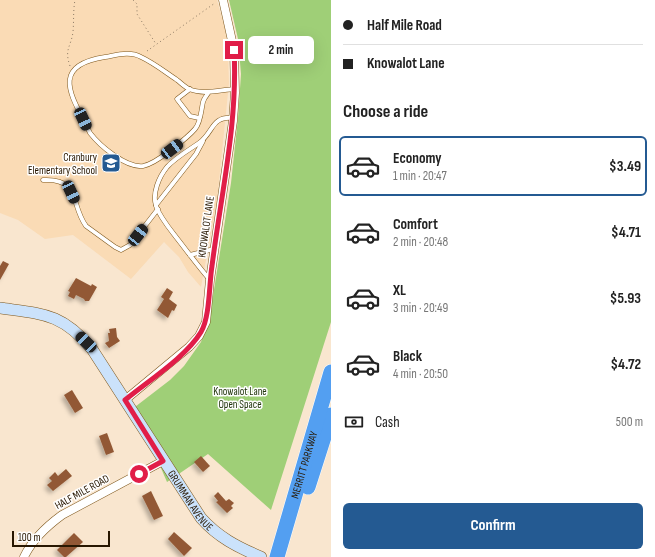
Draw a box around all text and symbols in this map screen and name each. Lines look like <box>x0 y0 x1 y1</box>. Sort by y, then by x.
text: Half Mile Road <box>367 16 442 35</box>
callout: 2 min <box>248 36 314 64</box>
route end <box>225 41 243 59</box>
text: 2 min <box>269 42 293 58</box>
text: Knowalot Lane <box>367 54 445 73</box>
text: Choose a ride <box>343 101 428 122</box>
car <box>72 106 94 132</box>
car <box>159 137 185 161</box>
icon: car <box>345 148 381 184</box>
text: Economy <box>393 149 442 168</box>
place label: Cranbury Elementary School <box>28 151 98 177</box>
school or university icon: Cranbury Elementary School <box>100 152 122 174</box>
text: $3.49 <box>609 157 641 176</box>
text: 1 min · 20:47 <box>393 168 447 184</box>
car <box>60 179 82 205</box>
street label: KNOWALOT LANE <box>195 195 217 259</box>
icon: car <box>345 214 381 250</box>
text: Comfort <box>393 215 438 234</box>
car <box>126 222 150 248</box>
text: $4.71 <box>611 223 641 242</box>
text: 2 min · 20:48 <box>393 234 448 250</box>
icon: car <box>345 280 381 316</box>
text: XL <box>393 281 406 300</box>
text: $5.93 <box>610 289 641 308</box>
text: 3 min · 20:49 <box>393 300 448 316</box>
car <box>73 329 99 355</box>
icon: car <box>345 346 381 382</box>
text: Black <box>393 347 422 366</box>
text: $4.72 <box>610 355 641 374</box>
text: 4 min · 20:50 <box>393 366 448 382</box>
park label: Knowalot Lane Open Space <box>213 385 267 411</box>
icon: cash <box>343 411 365 433</box>
text: Cash <box>375 413 400 432</box>
text: 500 m <box>616 414 643 430</box>
street label: MERRITT PARKWAY <box>288 429 320 500</box>
route start <box>130 465 148 483</box>
street label: GRUMMAN AVENUE <box>165 468 216 533</box>
street label: HALF MILE ROAD <box>53 472 111 512</box>
button: Confirm <box>343 503 643 549</box>
scale bar <box>12 529 110 548</box>
text: 100 m <box>18 531 40 544</box>

